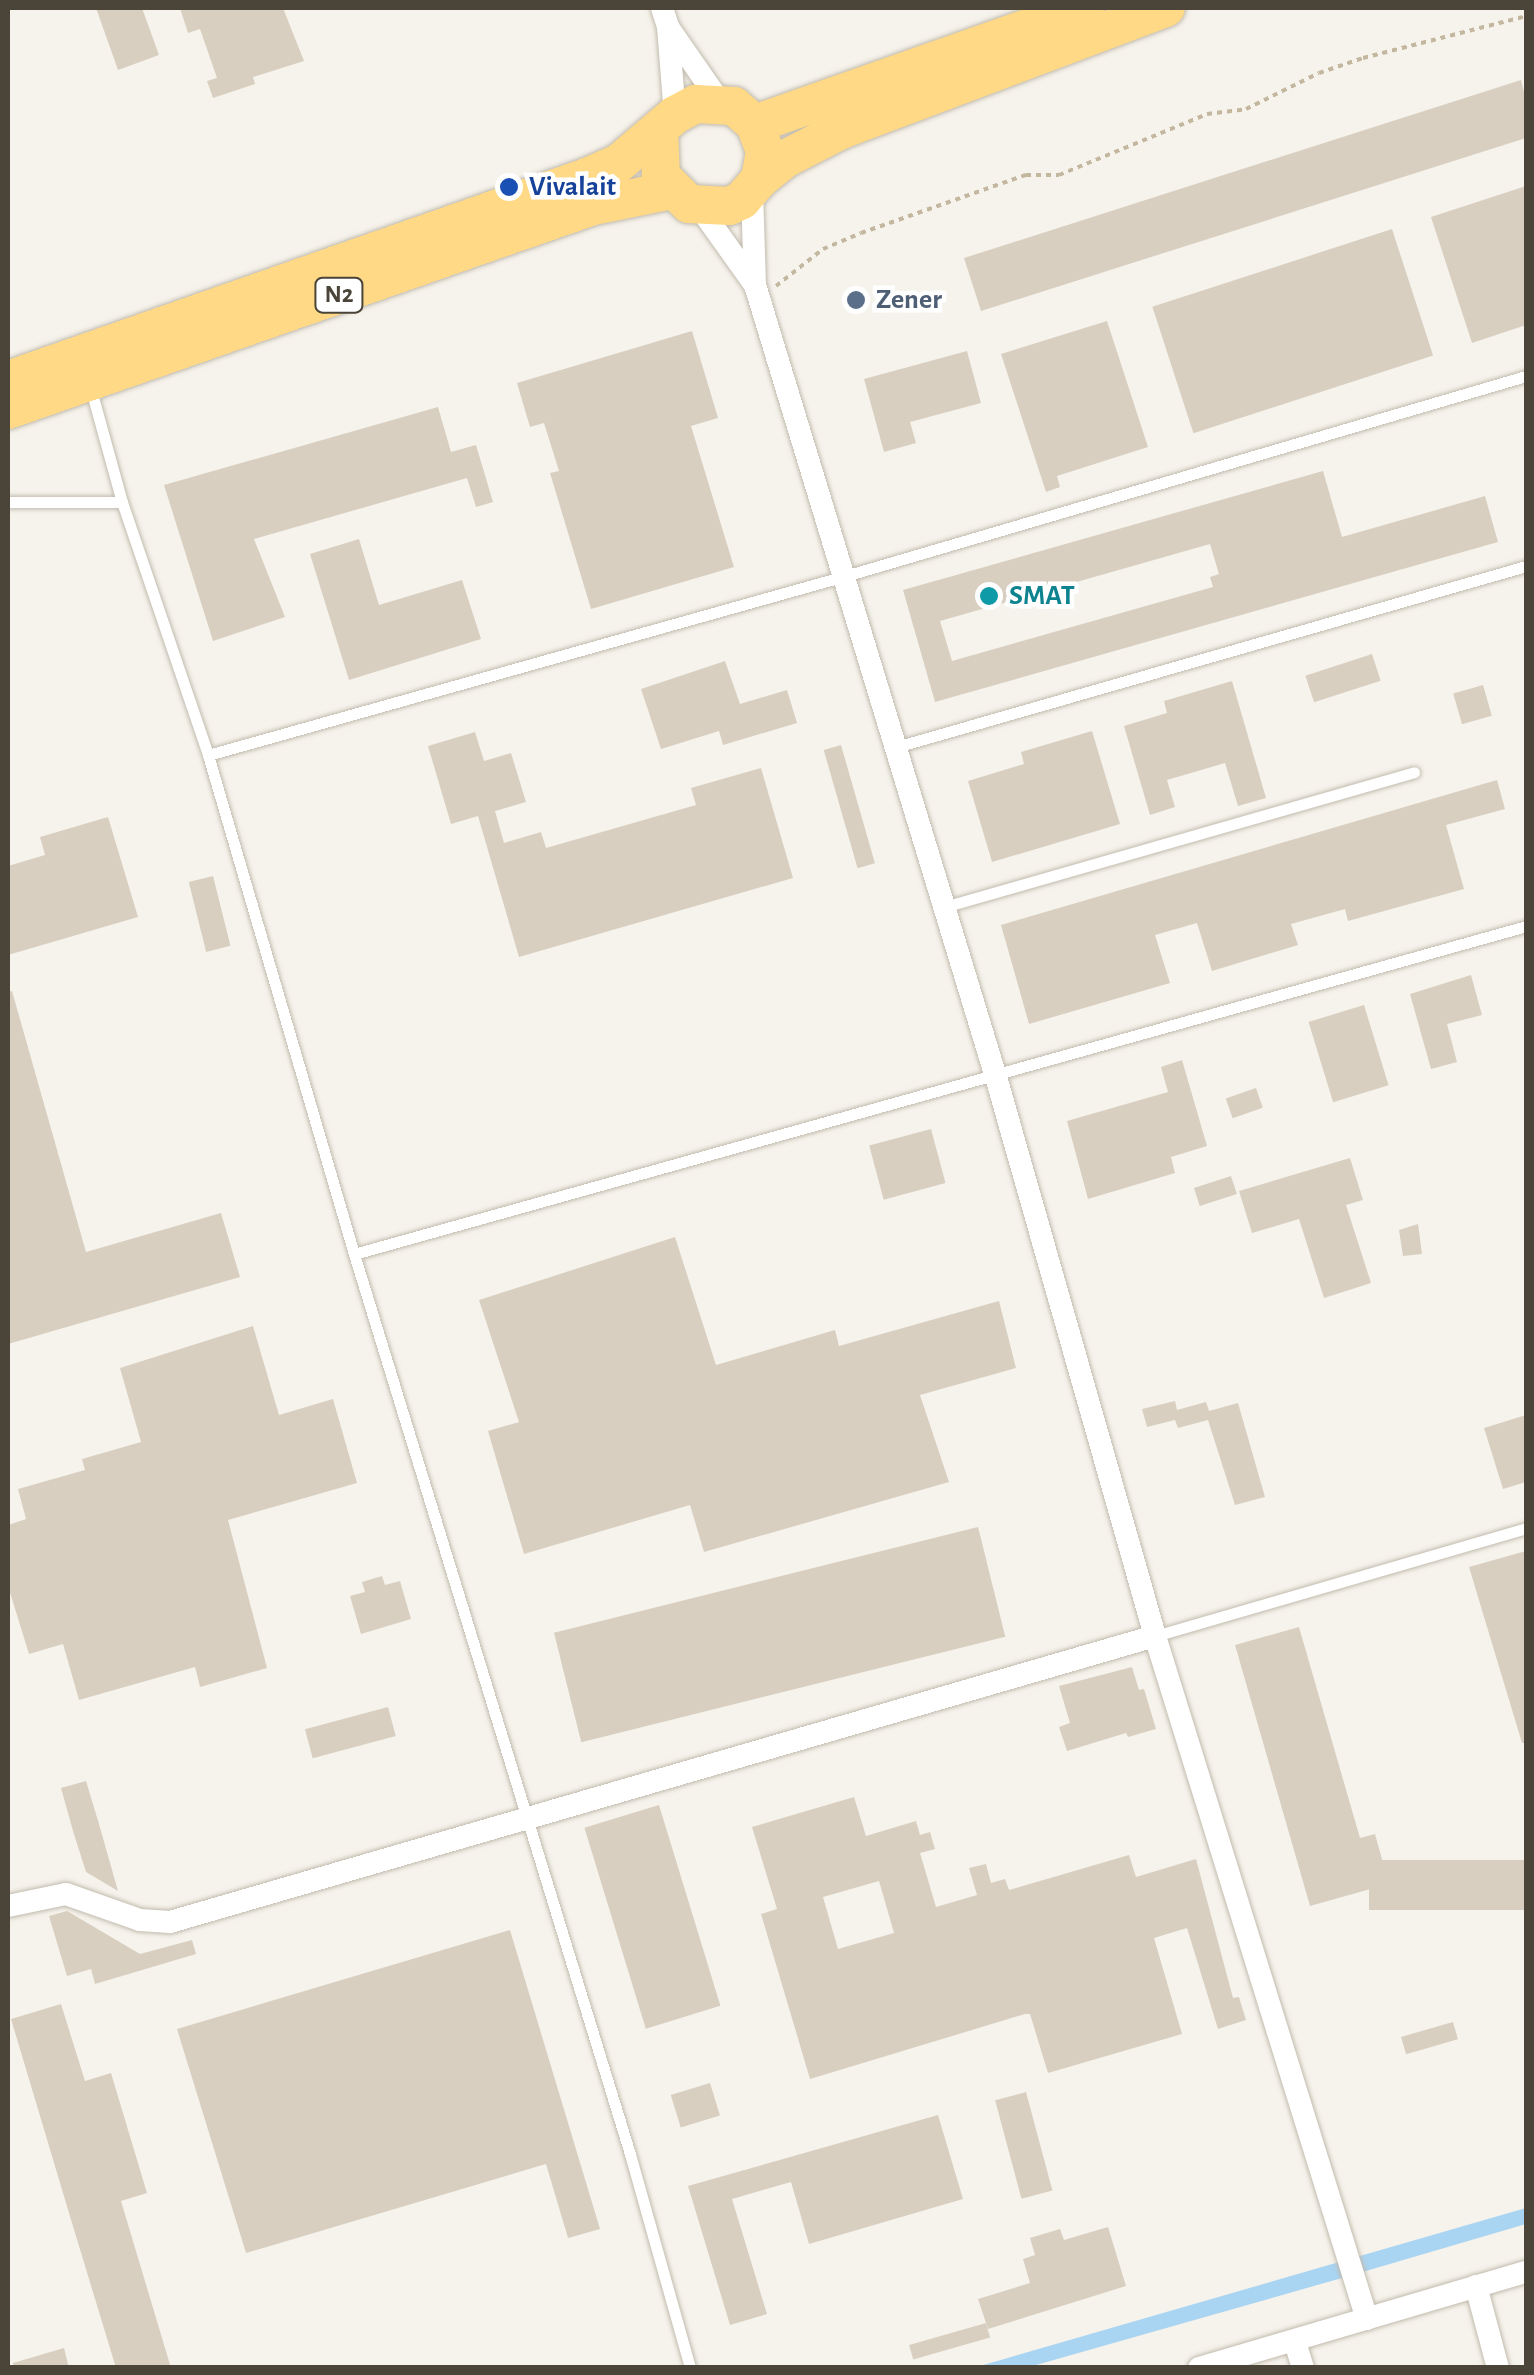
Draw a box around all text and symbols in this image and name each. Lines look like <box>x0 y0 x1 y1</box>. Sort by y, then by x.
place label: Vivalait <box>529 170 616 204</box>
marker: Vivalait <box>498 176 520 198</box>
road number: N2 <box>314 275 364 315</box>
place label: Zener <box>876 283 942 317</box>
marker: Zener <box>845 289 867 311</box>
place label: SMAT <box>1009 579 1075 613</box>
marker: SMAT <box>978 585 1000 607</box>

